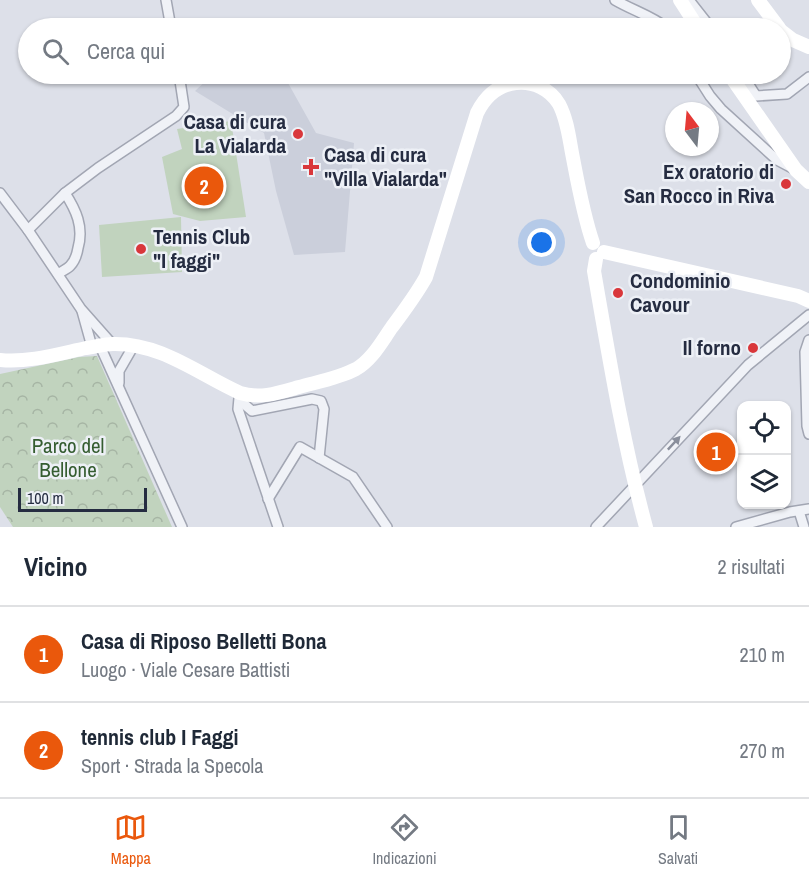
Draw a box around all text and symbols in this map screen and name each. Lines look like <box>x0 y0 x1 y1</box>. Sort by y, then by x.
search box <box>18 18 791 84</box>
icon: search <box>39 35 72 68</box>
text: Cerca qui <box>87 36 165 66</box>
north arrow <box>665 102 719 156</box>
place label: Casa di cura La Vialarda <box>184 107 286 160</box>
marker: Casa di cura La Vialarda <box>291 127 305 141</box>
place label: Casa di cura "Villa Vialarda" <box>324 140 447 193</box>
place label: Ex oratorio di San Rocco in Riva <box>624 157 774 210</box>
marker: Casa di cura "Villa Vialarda" <box>302 158 320 176</box>
pin: 2 <box>184 164 224 208</box>
marker: Ex oratorio di San Rocco in Riva <box>779 177 793 191</box>
place label: Tennis Club "I faggi" <box>153 222 250 275</box>
your location <box>527 228 556 257</box>
marker: Tennis Club "I faggi" <box>134 242 148 256</box>
place label: Condominio Cavour <box>630 266 730 319</box>
marker: Condominio Cavour <box>611 286 625 300</box>
place label: Il forno <box>683 333 741 362</box>
marker: Il forno <box>746 341 760 355</box>
map controls <box>737 401 791 509</box>
button: locate <box>737 401 791 455</box>
pin: 1 <box>696 430 736 474</box>
park label: Parco del Bellone <box>32 431 104 484</box>
one-way arrow <box>667 436 681 451</box>
button: layers <box>737 455 791 509</box>
scale bar <box>18 485 147 513</box>
text: 100 m <box>27 487 63 509</box>
text: Vicino <box>24 549 88 584</box>
text: 2 risultati <box>718 553 785 580</box>
text: Casa di Riposo Belletti Bona <box>81 626 327 656</box>
text: 1 <box>39 641 48 668</box>
text: 210 m <box>739 641 785 668</box>
text: Luogo · Viale Cesare Battisti <box>81 656 290 683</box>
text: tennis club I Faggi <box>81 722 239 752</box>
text: 2 <box>39 737 48 764</box>
text: 270 m <box>739 737 785 764</box>
text: Sport · Strada la Specola <box>81 752 263 779</box>
tab: Mappa <box>111 811 151 869</box>
tab: Indicazioni <box>372 811 437 869</box>
tab: Salvati <box>658 811 698 869</box>

